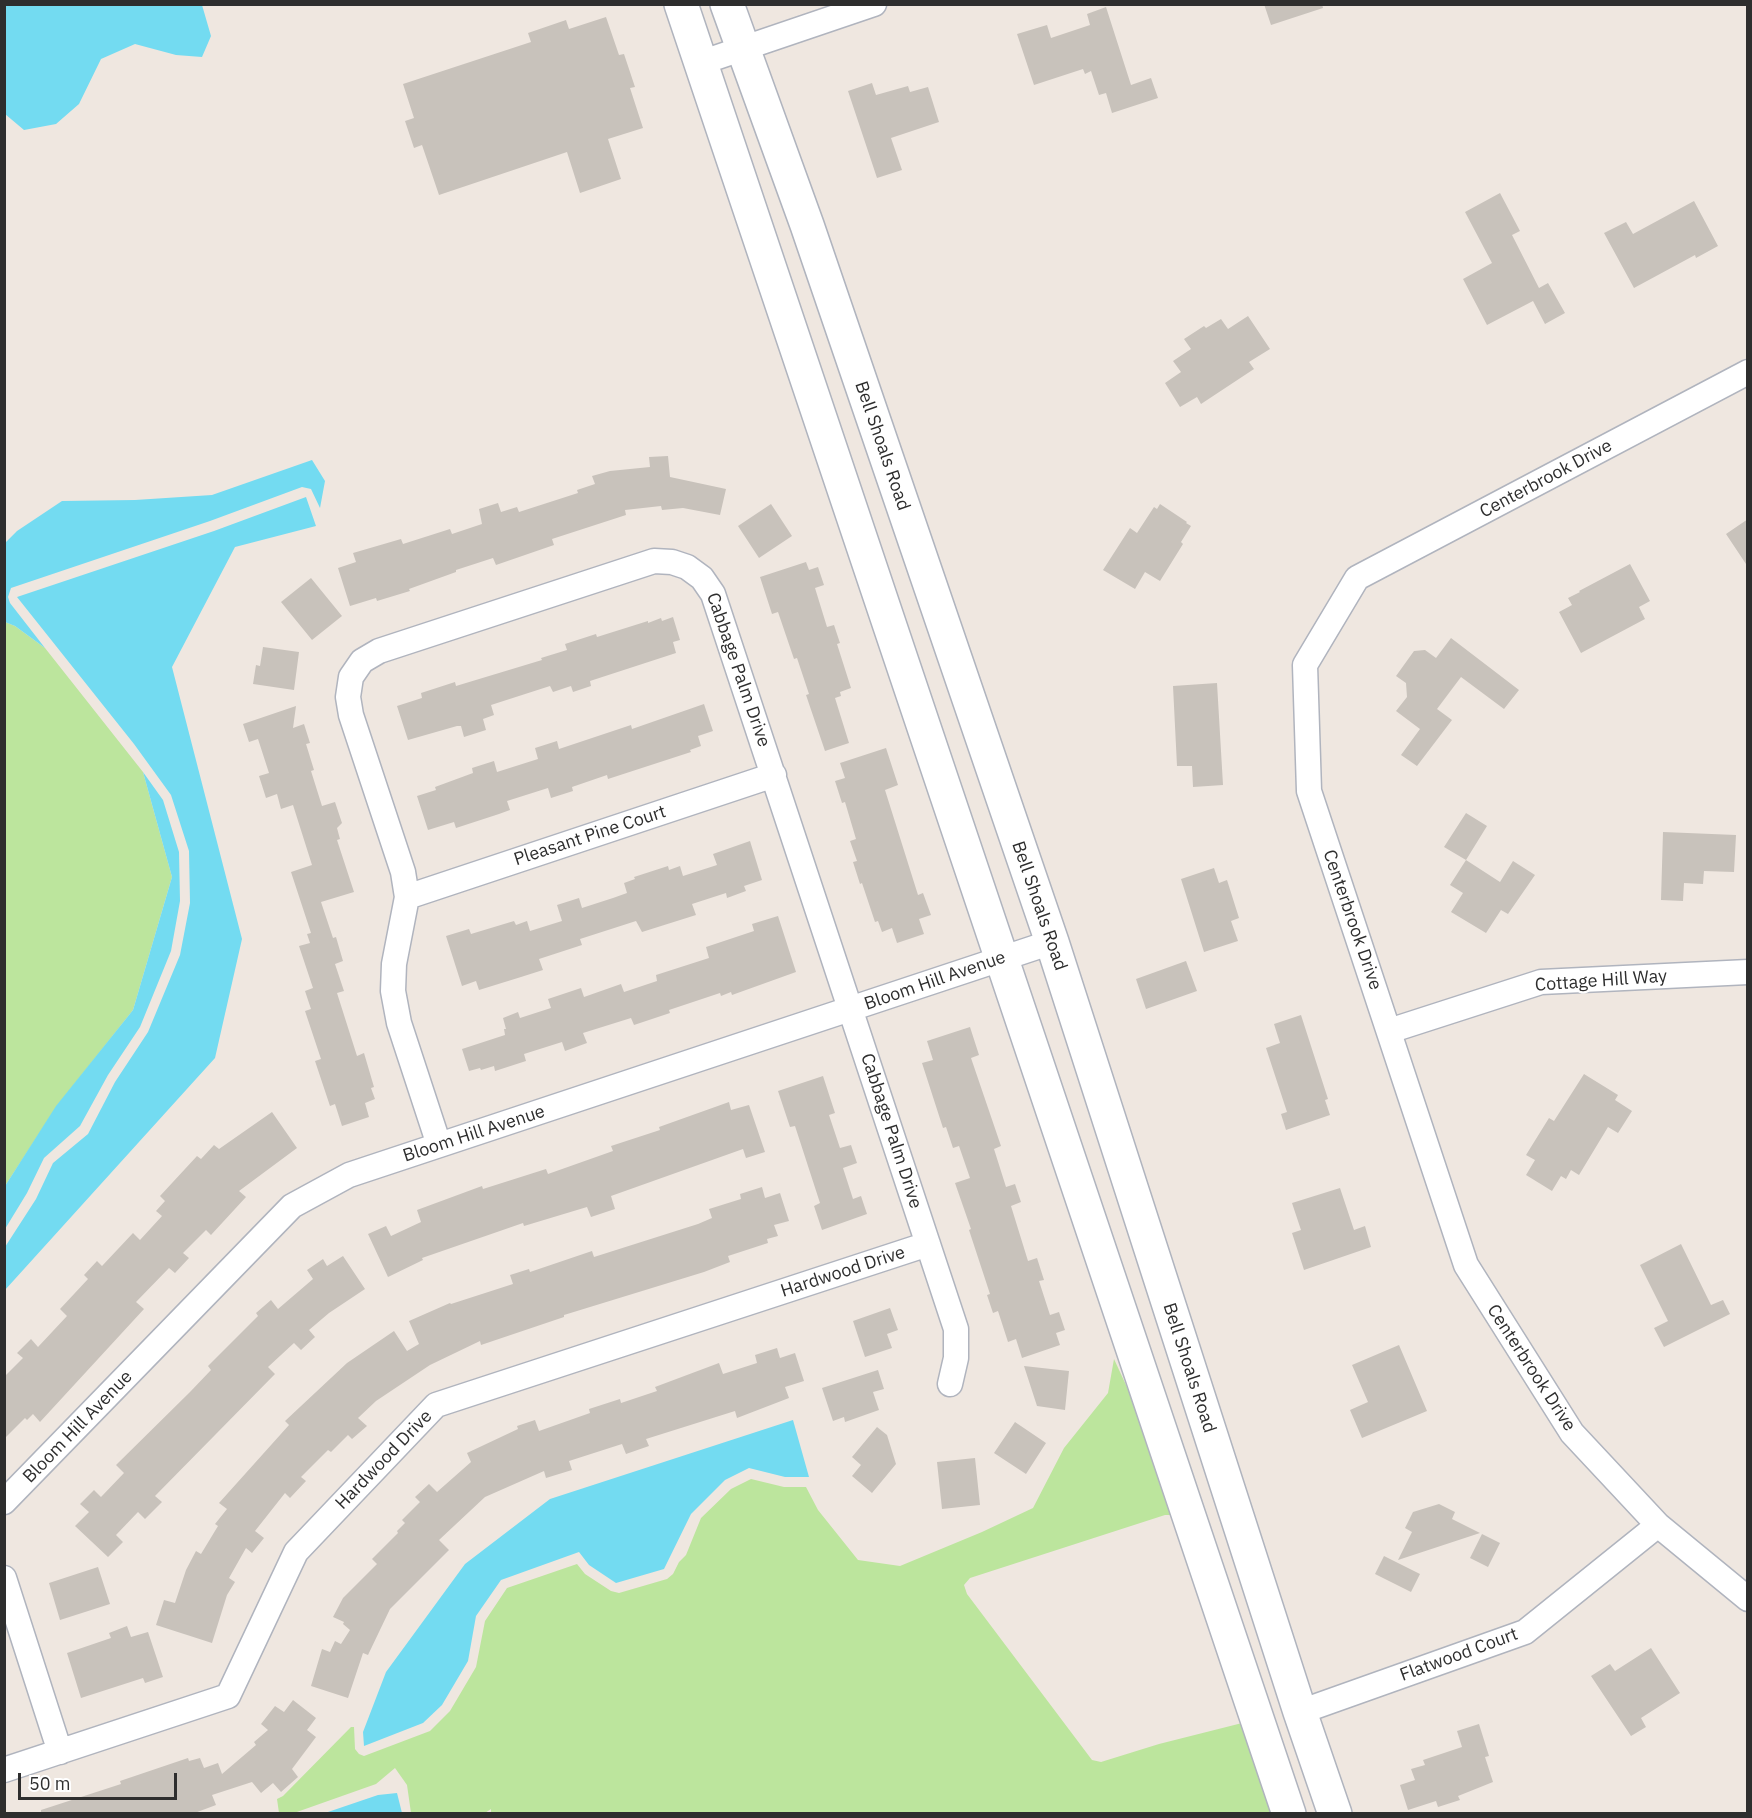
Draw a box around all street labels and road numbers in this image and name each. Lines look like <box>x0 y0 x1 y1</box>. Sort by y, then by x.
street label: Bell Shoals Road <box>850 379 914 513</box>
street label: Centerbrook Drive <box>1476 435 1616 523</box>
street label: Cabbage Palm Drive <box>701 590 775 750</box>
street label: Pleasant Pine Court <box>511 801 669 871</box>
street label: Bell Shoals Road <box>1007 839 1071 973</box>
street label: Centerbrook Drive <box>1318 847 1386 993</box>
street label: Bloom Hill Avenue <box>861 947 1009 1015</box>
street label: Cottage Hill Way <box>1534 966 1668 996</box>
street label: Cabbage Palm Drive <box>856 1051 926 1211</box>
street label: Bloom Hill Avenue <box>400 1101 548 1167</box>
street label: Hardwood Drive <box>778 1242 908 1302</box>
street label: Bell Shoals Road <box>1158 1300 1220 1436</box>
street label: Centerbrook Drive <box>1482 1301 1580 1435</box>
street label: Bloom Hill Avenue <box>19 1366 137 1488</box>
street label: Hardwood Drive <box>331 1406 437 1514</box>
street label: Flatwood Court <box>1397 1624 1521 1686</box>

